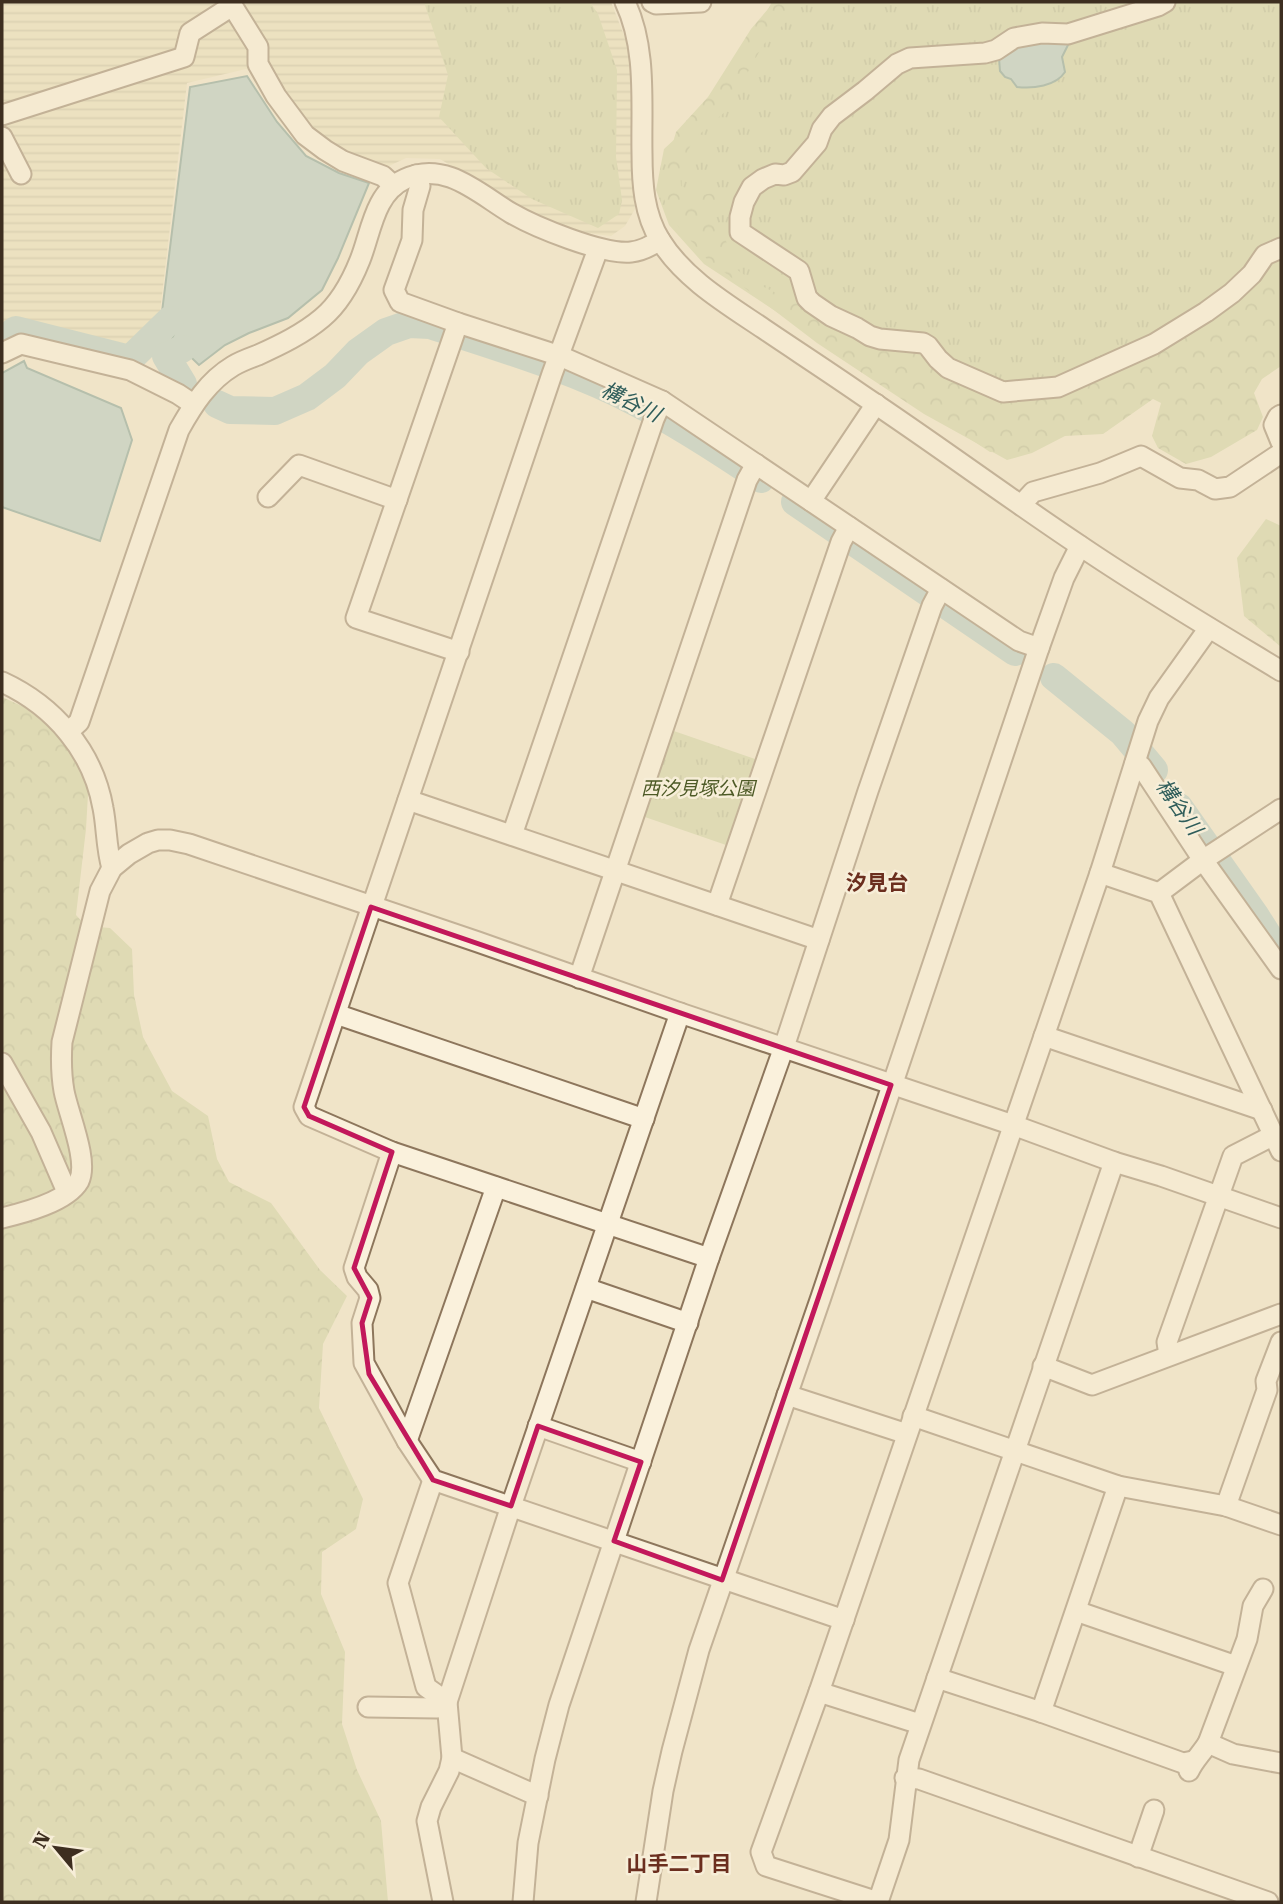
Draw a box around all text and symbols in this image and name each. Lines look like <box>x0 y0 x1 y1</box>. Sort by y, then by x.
water label: 構谷川 <box>597 377 666 427</box>
water label: 構谷川 <box>1151 774 1208 841</box>
park label: 西汐見塚公園 <box>641 777 758 800</box>
district label: 汐見台 <box>846 871 909 895</box>
north arrow <box>21 1813 91 1883</box>
text: N <box>28 1828 55 1852</box>
district label: 山手二丁目 <box>627 1852 732 1876</box>

